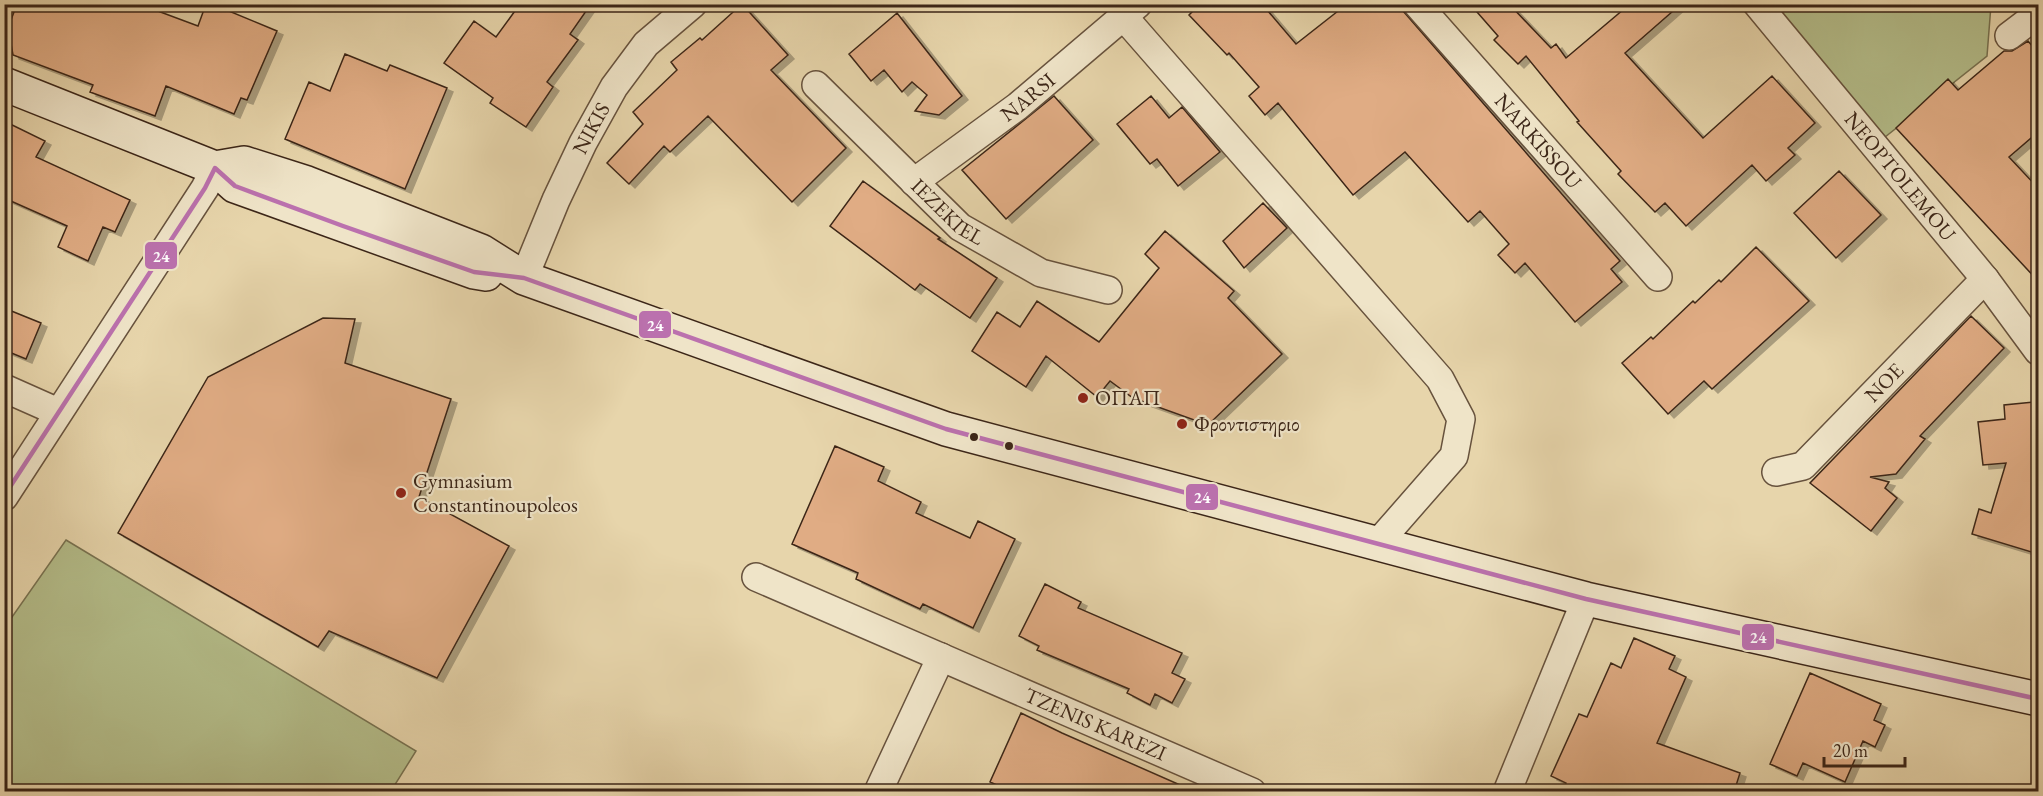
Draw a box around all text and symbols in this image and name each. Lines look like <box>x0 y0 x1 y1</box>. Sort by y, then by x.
street label: NARSI <box>995 66 1061 127</box>
street label: NARKISSOU <box>1489 87 1588 195</box>
street label: NIKIS <box>566 98 616 158</box>
street label: NEOPTOLEMOU <box>1839 106 1962 247</box>
street label: IEZEKIEL <box>905 172 990 251</box>
line badge: 24 <box>144 241 178 270</box>
text: 24 <box>153 246 170 267</box>
line badge: 24 <box>638 310 672 339</box>
text: 24 <box>647 315 664 336</box>
street label: NOE <box>1859 357 1909 408</box>
place label: ΟΠΑΠ <box>1095 384 1160 411</box>
marker: ΟΠΑΠ <box>1076 391 1090 405</box>
place label: Φροντιστηριο <box>1194 410 1300 437</box>
marker: Φροντιστηριο <box>1175 417 1189 431</box>
unlabelled marker <box>968 431 980 443</box>
unlabelled marker <box>1003 440 1015 452</box>
place label: Gymnasium Constantinoupoleos <box>413 467 578 518</box>
line badge: 24 <box>1185 483 1219 511</box>
marker: Gymnasium Constantinoupoleos <box>394 486 408 500</box>
text: 24 <box>1194 487 1211 508</box>
line badge: 24 <box>1741 623 1775 651</box>
text: 24 <box>1750 627 1767 648</box>
street label: TZENIS KAREZI <box>1021 681 1171 766</box>
scale bar <box>1824 730 1905 768</box>
text: 20 m <box>1833 739 1868 762</box>

